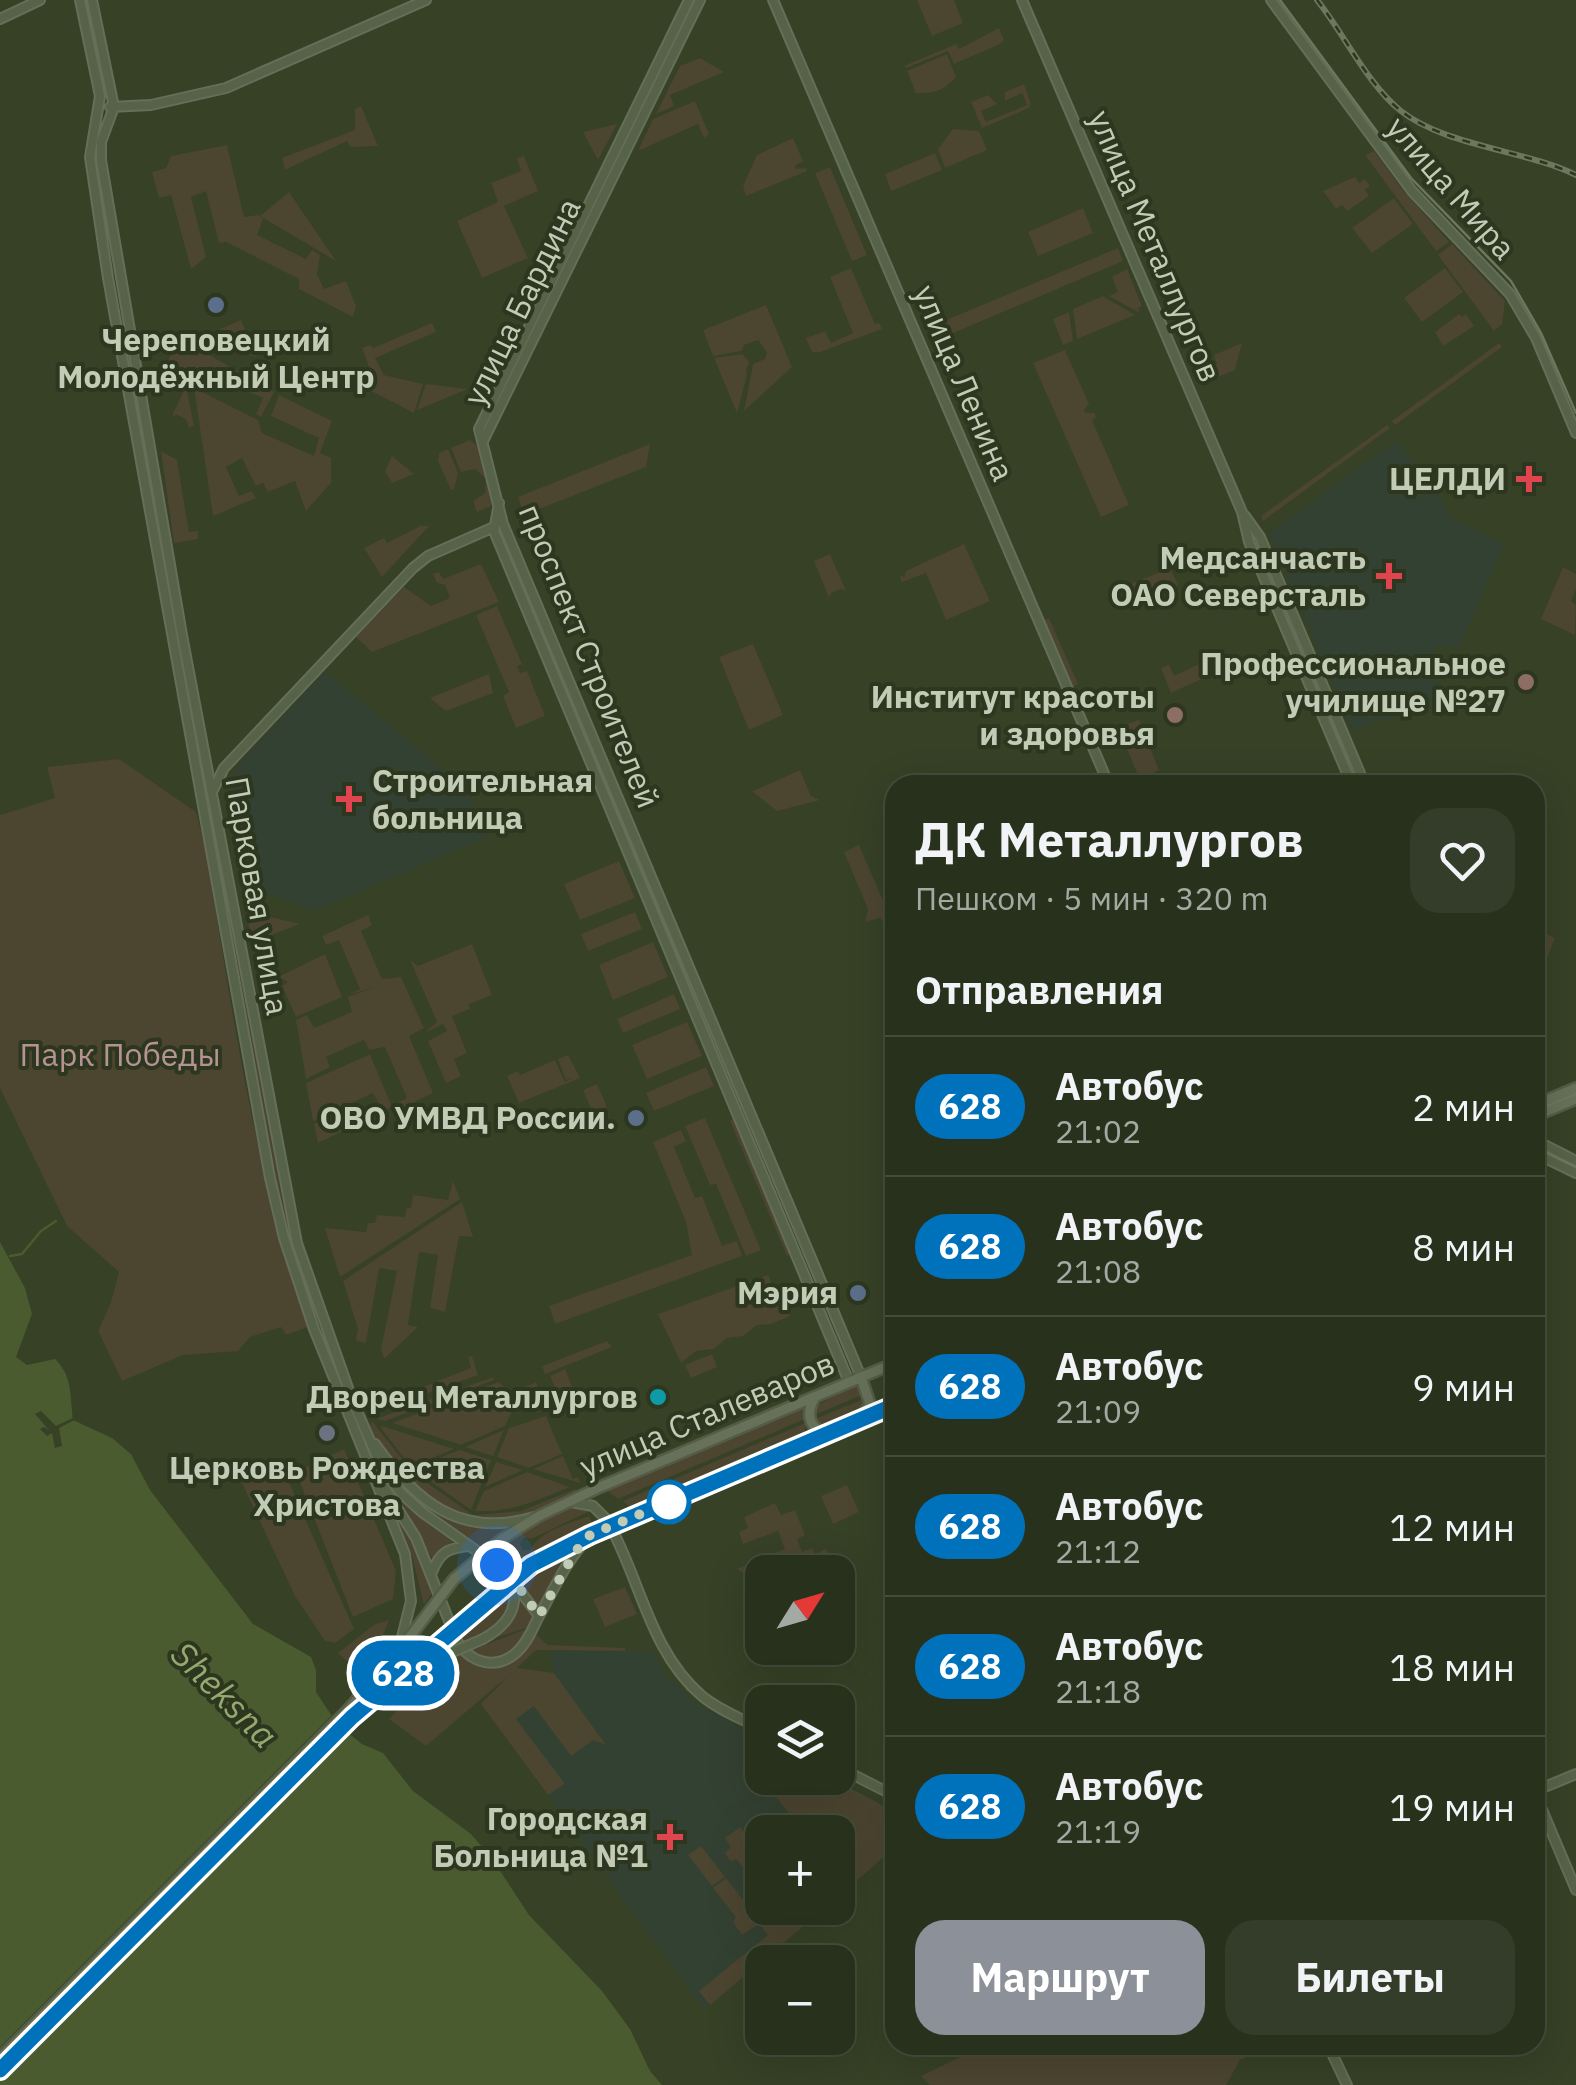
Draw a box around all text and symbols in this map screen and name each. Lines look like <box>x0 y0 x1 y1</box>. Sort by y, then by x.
street label: улица Металлургов <box>1080 103 1232 388</box>
street label: улица Мира <box>1378 107 1526 268</box>
street label: улица Бардина <box>453 191 590 412</box>
street label: улица Ленина <box>905 278 1025 487</box>
marker: Череповецкий Молодёжный Центр <box>205 294 227 316</box>
place label: Череповецкий Молодёжный Центр <box>57 318 375 397</box>
place label: ЦЕЛДИ <box>1389 457 1506 499</box>
marker: ЦЕЛДИ <box>1516 466 1542 492</box>
street label: проспект Строителей <box>510 498 670 814</box>
place label: Медсанчасть ОАО Северсталь <box>1110 536 1366 615</box>
marker: Медсанчасть ОАО Северсталь <box>1376 563 1402 589</box>
place label: Профессиональное училище №27 <box>1200 642 1506 721</box>
marker: Профессиональное училище №27 <box>1515 671 1537 693</box>
place label: Институт красоты и здоровья <box>871 675 1155 754</box>
marker: Институт красоты и здоровья <box>1164 704 1186 726</box>
place label: Строительная больница <box>372 759 593 838</box>
street label: Парковая улица <box>216 774 300 1018</box>
marker: Строительная больница <box>336 786 362 812</box>
text: ДК Металлургов <box>915 808 1304 870</box>
button: heart <box>1410 808 1515 913</box>
text: Пешком · 5 мин · 320 m <box>915 877 1268 919</box>
text: Отправления <box>915 965 1163 1014</box>
park label: Парк Победы <box>19 1033 221 1075</box>
text: Автобус <box>1055 1061 1204 1110</box>
text: 2 мин <box>1412 1082 1515 1131</box>
text: 628 <box>938 1083 1002 1129</box>
place label: ОВО УМВД России. <box>320 1096 616 1138</box>
marker: ОВО УМВД России. <box>625 1107 647 1129</box>
text: 21:02 <box>1055 1110 1141 1152</box>
text: Автобус <box>1055 1201 1204 1250</box>
text: 8 мин <box>1412 1222 1515 1271</box>
text: 628 <box>938 1223 1002 1269</box>
text: 21:08 <box>1055 1250 1141 1292</box>
place label: Мэрия <box>737 1271 838 1313</box>
marker: Мэрия <box>847 1282 869 1304</box>
street label: улица Сталеваров <box>573 1341 840 1487</box>
text: Автобус <box>1055 1341 1204 1390</box>
text: 9 мин <box>1412 1362 1515 1411</box>
text: 628 <box>938 1363 1002 1409</box>
place label: Дворец Металлургов <box>306 1375 638 1417</box>
marker: Дворец Металлургов <box>647 1386 669 1408</box>
text: 21:09 <box>1055 1390 1141 1432</box>
marker: Церковь Рождества Христова <box>316 1422 338 1444</box>
place label: Церковь Рождества Христова <box>169 1446 485 1525</box>
unlabelled marker <box>648 1481 690 1523</box>
text: Автобус <box>1055 1481 1204 1530</box>
text: 12 мин <box>1389 1502 1515 1551</box>
text: 628 <box>938 1503 1002 1549</box>
text: 21:12 <box>1055 1530 1141 1572</box>
your location <box>472 1540 522 1590</box>
north arrow <box>745 1555 855 1665</box>
map controls <box>745 1555 855 2055</box>
text: Автобус <box>1055 1621 1204 1670</box>
water label: Sheksna <box>162 1631 288 1757</box>
line badge: 628 <box>346 1640 460 1706</box>
text: 18 мин <box>1389 1642 1515 1691</box>
text: 628 <box>938 1643 1002 1689</box>
text: 628 <box>371 1650 435 1696</box>
text: 21:18 <box>1055 1670 1141 1712</box>
button: layers <box>745 1685 855 1795</box>
text: Автобус <box>1055 1761 1204 1810</box>
text: 19 мин <box>1389 1782 1515 1831</box>
text: 628 <box>938 1783 1002 1829</box>
place label: Городская Больница №1 <box>433 1797 648 1876</box>
text: 21:19 <box>1055 1810 1141 1852</box>
button: + <box>745 1815 855 1925</box>
marker: Городская Больница №1 <box>657 1824 683 1850</box>
button: Маршрут <box>915 1920 1205 2035</box>
button: Билеты <box>1225 1920 1515 2035</box>
button: − <box>745 1945 855 2055</box>

